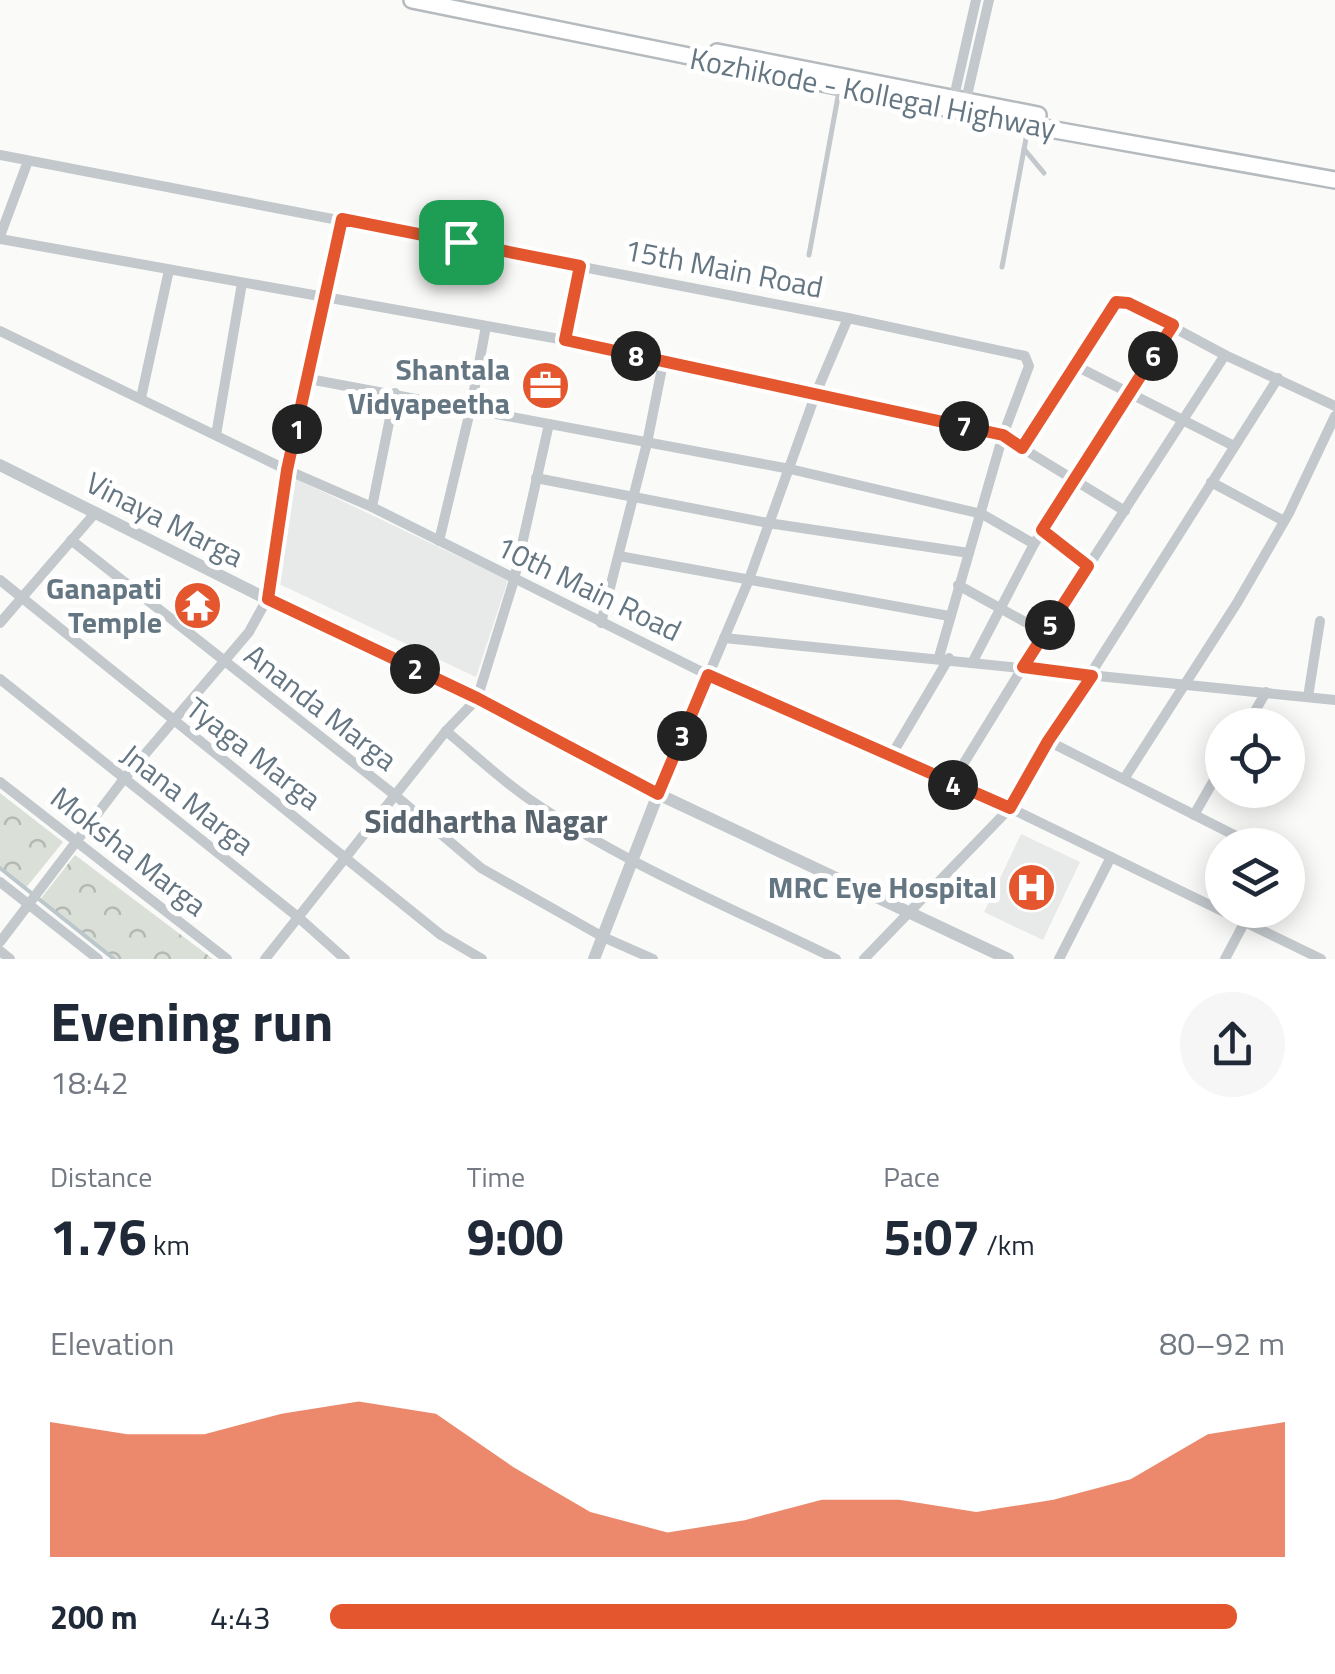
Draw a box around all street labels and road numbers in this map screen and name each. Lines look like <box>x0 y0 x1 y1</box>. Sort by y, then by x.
street label: Kozhikode - Kollegal Highway <box>686 35 1060 151</box>
street label: 15th Main Road <box>621 226 827 310</box>
street label: Vinaya Marga <box>78 460 252 578</box>
street label: 10th Main Road <box>488 523 690 653</box>
street label: Ananda Marga <box>235 632 407 782</box>
street label: Tyaga Marga <box>176 685 332 821</box>
street label: Jnana Marga <box>111 732 265 866</box>
street label: Moksha Marga <box>41 775 217 927</box>

